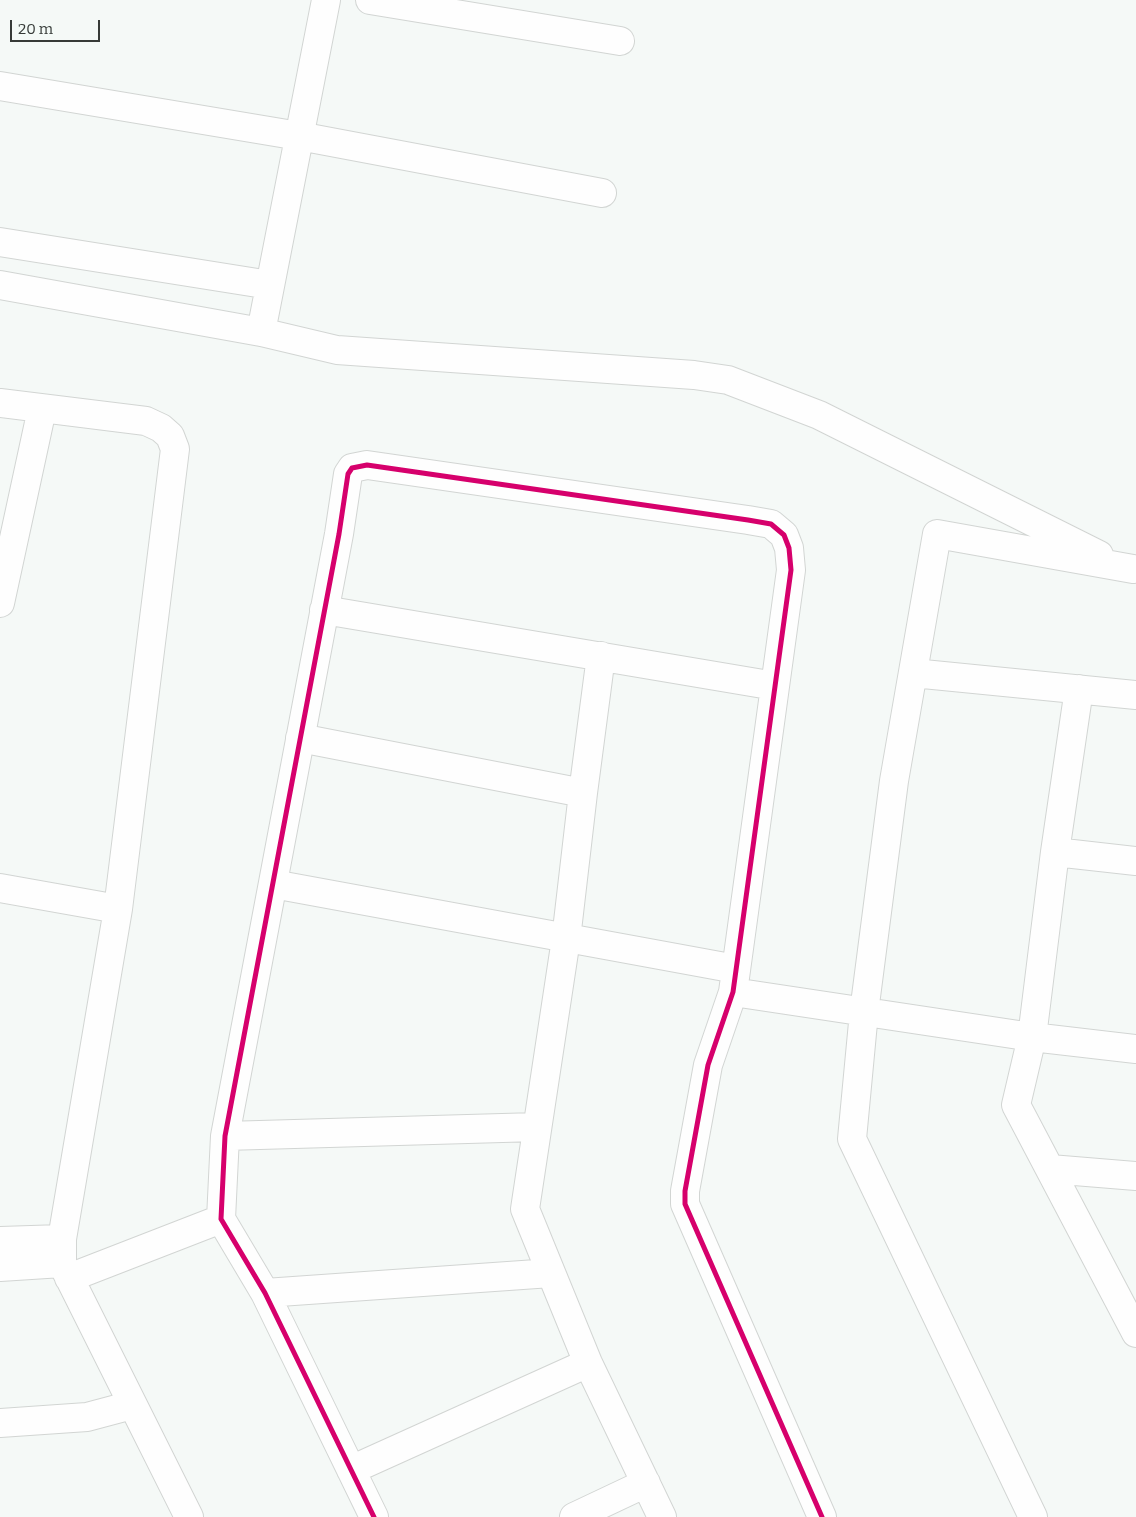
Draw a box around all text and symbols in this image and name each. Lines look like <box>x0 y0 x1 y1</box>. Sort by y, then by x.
scale bar <box>12 10 102 42</box>
text: 20 m <box>18 20 53 38</box>

